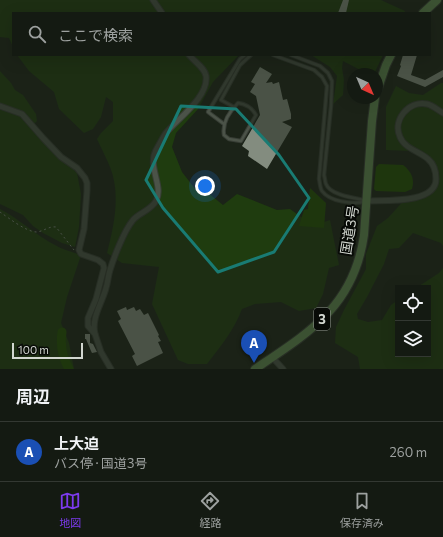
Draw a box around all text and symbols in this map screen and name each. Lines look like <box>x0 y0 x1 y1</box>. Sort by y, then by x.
search box <box>12 12 431 56</box>
icon: search <box>26 23 48 45</box>
text: ここで検索 <box>58 26 133 44</box>
north arrow <box>347 68 383 104</box>
your location <box>195 176 215 196</box>
street label: 国道3号 <box>337 204 361 256</box>
map controls <box>395 285 431 357</box>
button: locate <box>395 285 431 321</box>
road number: 3 <box>314 308 330 330</box>
button: layers <box>395 321 431 357</box>
pin: A <box>241 330 267 363</box>
scale bar <box>12 341 83 360</box>
text: 100 m <box>18 343 49 356</box>
text: 周辺 <box>16 386 50 407</box>
text: 上大迫 <box>54 434 99 452</box>
text: A <box>24 444 34 460</box>
text: 260 m <box>390 444 427 460</box>
text: バス停 · 国道3号 <box>54 455 147 471</box>
tab: 地図 <box>59 490 81 530</box>
tab: 経路 <box>199 490 221 530</box>
tab: 保存済み <box>340 490 384 530</box>

